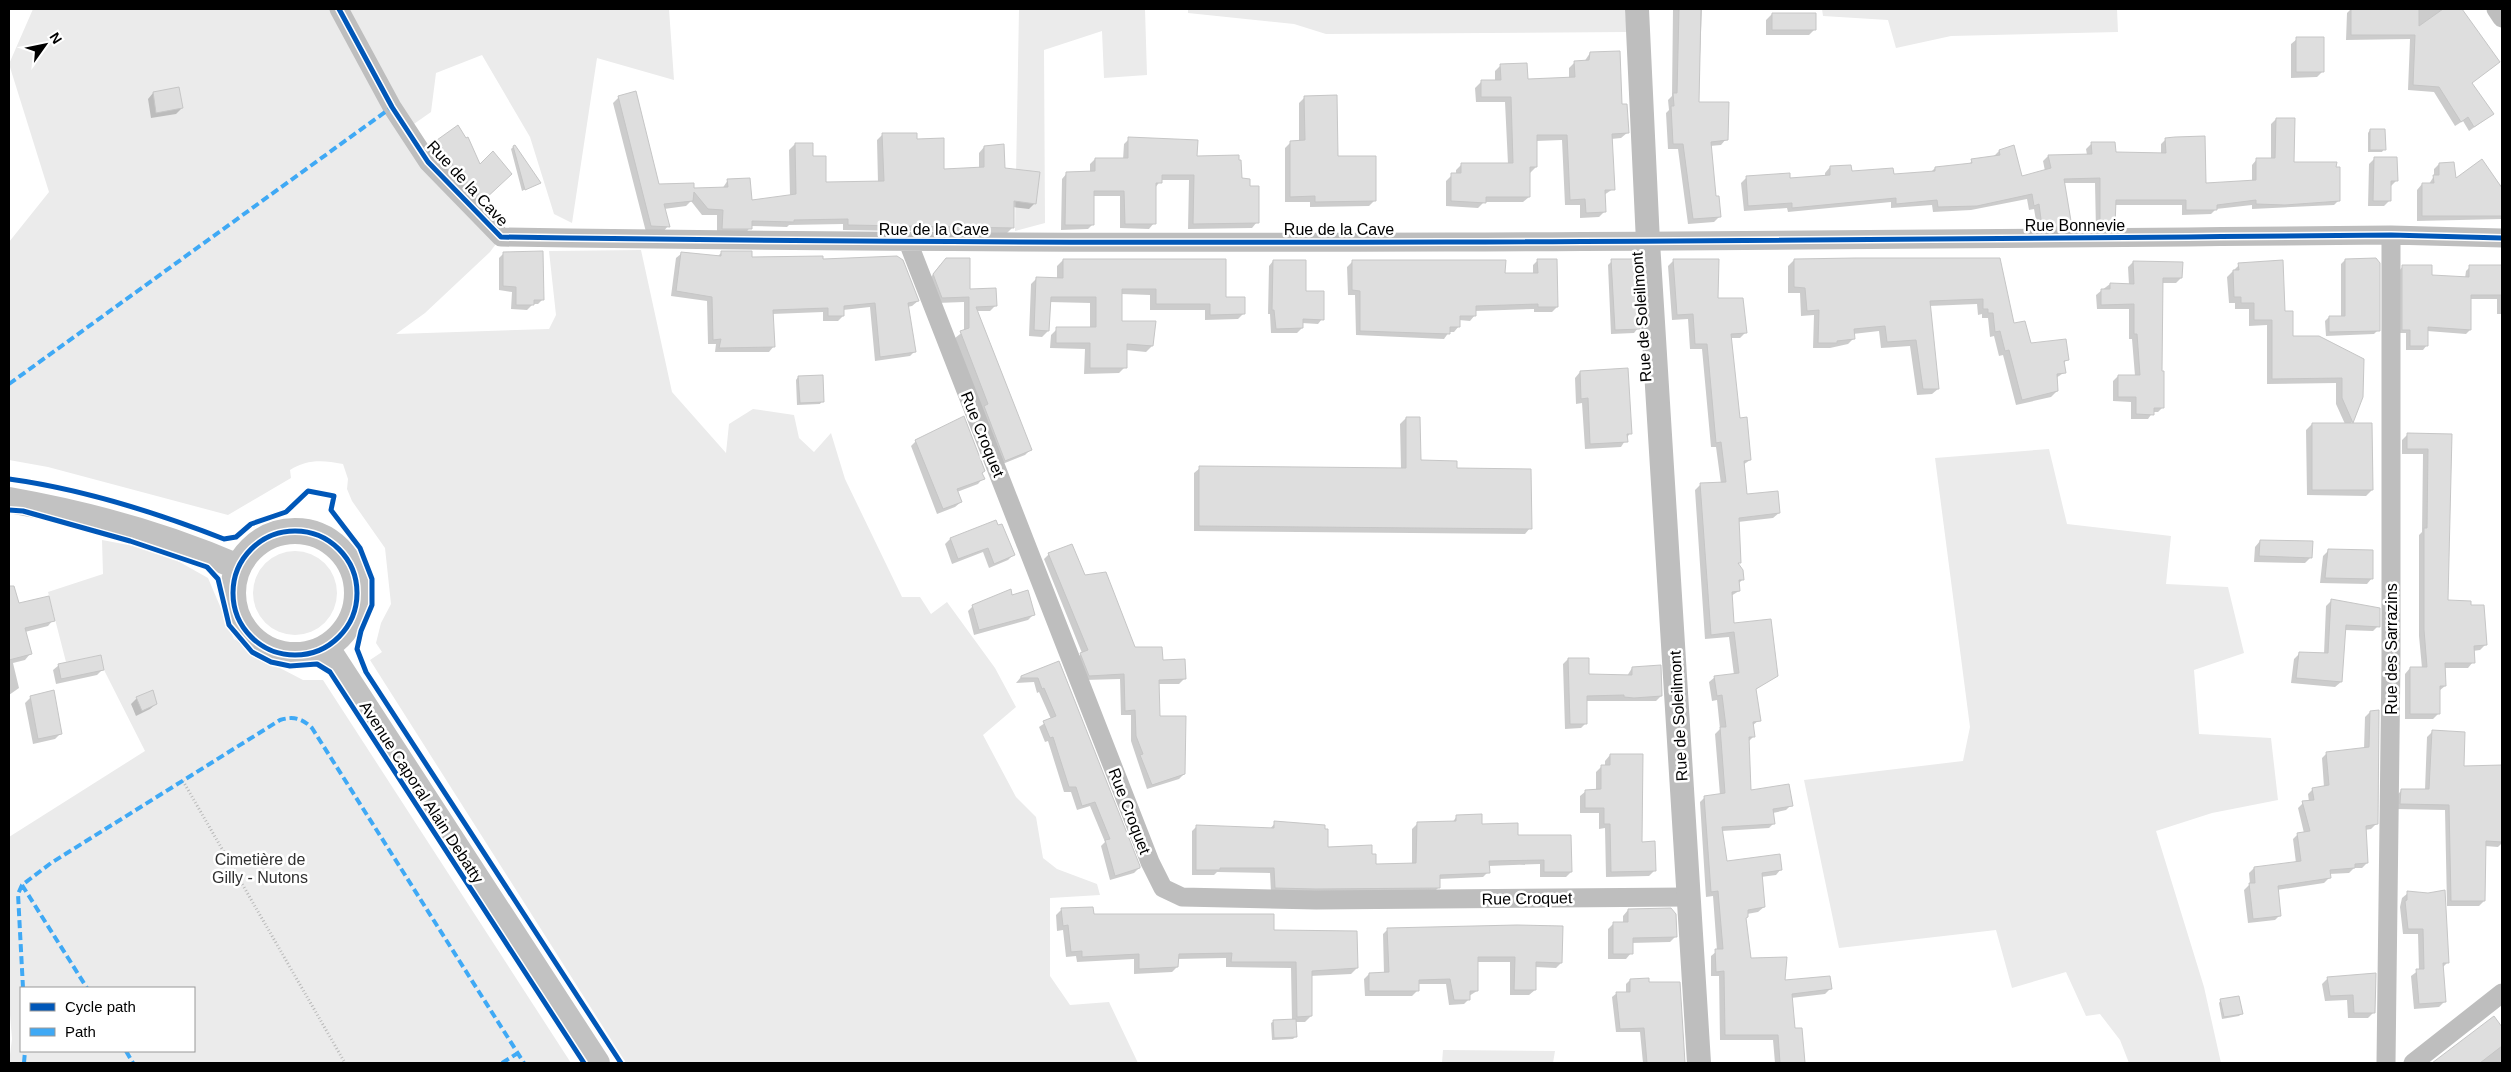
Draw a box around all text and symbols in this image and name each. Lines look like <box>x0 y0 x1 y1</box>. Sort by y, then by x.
north arrow <box>20 20 70 70</box>
text: N <box>46 29 65 47</box>
street label: Rue de la Cave <box>424 137 512 230</box>
street label: Rue Bonnevie <box>2025 217 2125 234</box>
street label: Rue de la Cave <box>879 221 989 238</box>
street label: Rue de la Cave <box>1284 221 1394 238</box>
street label: Rue de Soleilmont <box>1628 251 1655 383</box>
street label: Rue Croquet <box>958 389 1008 480</box>
street label: Rue des Sarrazins <box>2383 583 2400 715</box>
street label: Rue de Soleilmont <box>1667 650 1690 782</box>
street label: Avenue Caporal Alain Debatty <box>356 698 487 886</box>
street label: Rue Croquet <box>1105 766 1154 857</box>
park label: Cimetière de Gilly - Nutons <box>212 851 308 886</box>
street label: Rue Croquet <box>1482 889 1573 908</box>
legend <box>20 987 195 1052</box>
text: Cycle path <box>65 998 136 1015</box>
text: Path <box>65 1023 96 1040</box>

